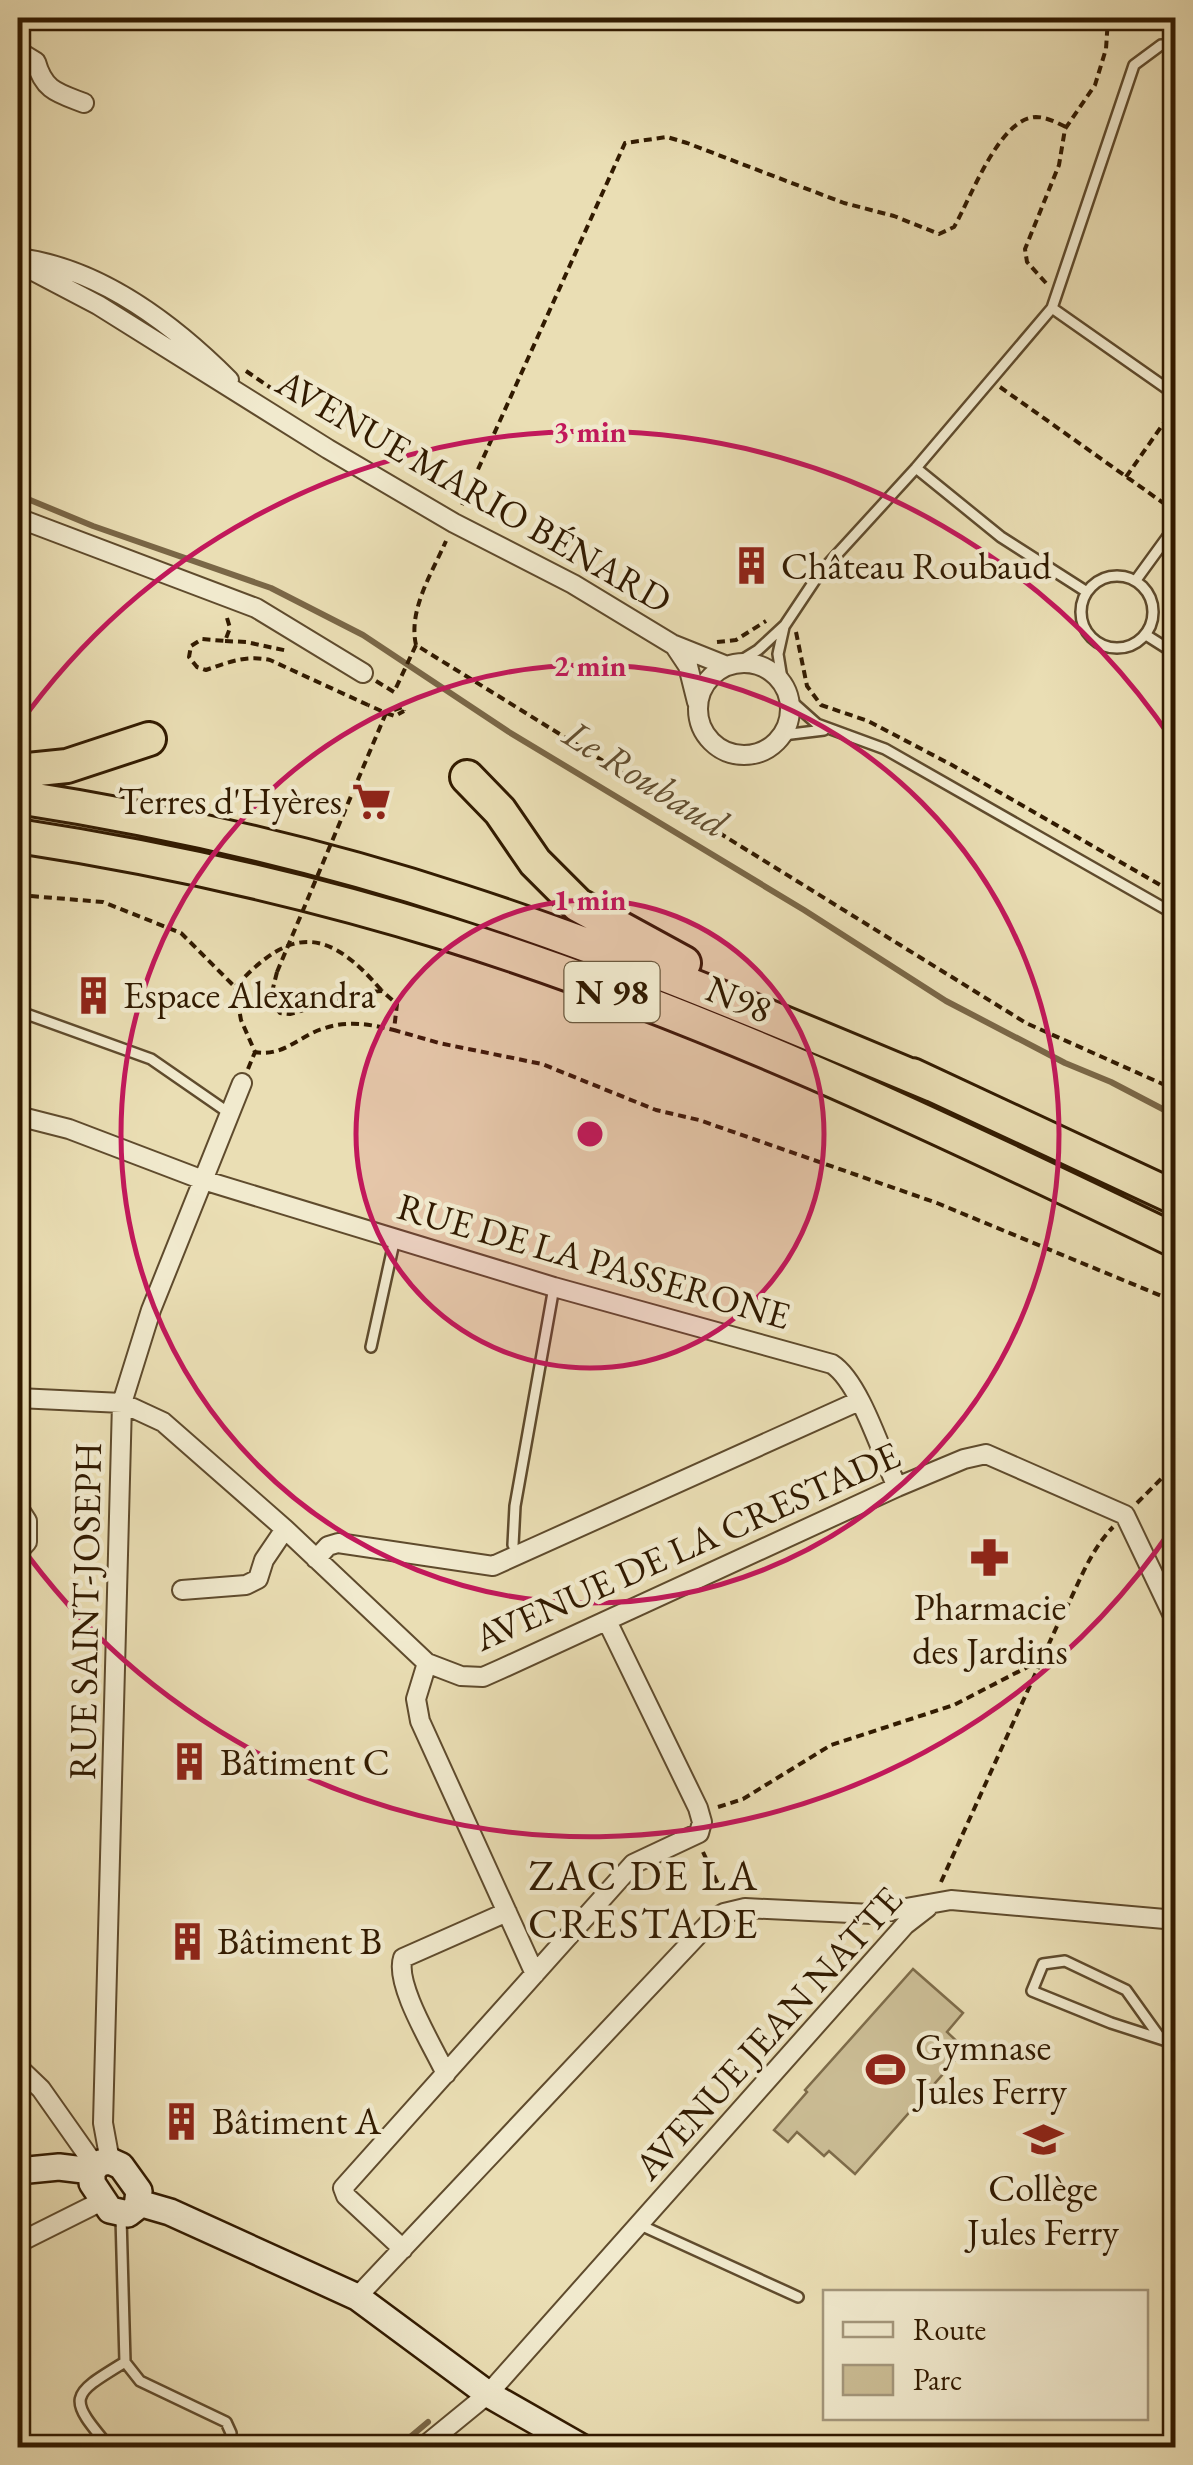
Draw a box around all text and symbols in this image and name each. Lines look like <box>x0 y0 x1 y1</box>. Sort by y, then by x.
street label: AVENUE MARIO BÉNARD <box>267 357 681 624</box>
text: 3 min <box>553 412 627 451</box>
place label: Château Roubaud <box>781 541 1052 590</box>
building icon: Château Roubaud <box>730 545 772 587</box>
text: 2 min <box>553 646 627 685</box>
water label: Le Roubaud <box>553 707 738 849</box>
place label: Terres d'Hyères <box>118 776 342 825</box>
supermarket icon: Terres d'Hyères <box>351 780 393 822</box>
text: 1 min <box>553 880 627 919</box>
road number: N 98 <box>564 962 660 1022</box>
street label: N98 <box>699 963 779 1034</box>
place label: Espace Alexandra <box>123 970 377 1019</box>
building icon: Espace Alexandra <box>72 974 114 1016</box>
centre of rings <box>572 1116 608 1152</box>
street label: RUE DE LA PASSERONE <box>392 1181 796 1340</box>
street label: AVENUE DE LA CRESTADE <box>465 1429 907 1662</box>
street label: RUE SAINT-JOSEPH <box>57 1442 112 1780</box>
pharmacy icon: Pharmacie des Jardins <box>969 1537 1011 1579</box>
place label: Pharmacie des Jardins <box>912 1582 1068 1675</box>
place label: Bâtiment C <box>220 1737 390 1786</box>
building icon: Bâtiment C <box>169 1741 211 1783</box>
district label: ZAC DE LA CRESTADE <box>528 1848 760 1951</box>
street label: AVENUE JEAN NATTE <box>622 1876 913 2190</box>
place label: Bâtiment B <box>217 1916 382 1965</box>
building icon: Bâtiment B <box>166 1920 208 1962</box>
place label: Gymnase Jules Ferry <box>912 2022 1067 2115</box>
sports icon: Gymnase Jules Ferry <box>864 2048 906 2090</box>
place label: Bâtiment A <box>212 2096 382 2145</box>
building icon: Bâtiment A <box>161 2100 203 2142</box>
school or university icon: Collège Jules Ferry <box>1022 2118 1064 2160</box>
place label: Collège Jules Ferry <box>964 2163 1119 2256</box>
legend <box>823 2290 1148 2420</box>
text: Route <box>913 2310 986 2349</box>
text: Parc <box>913 2360 962 2399</box>

